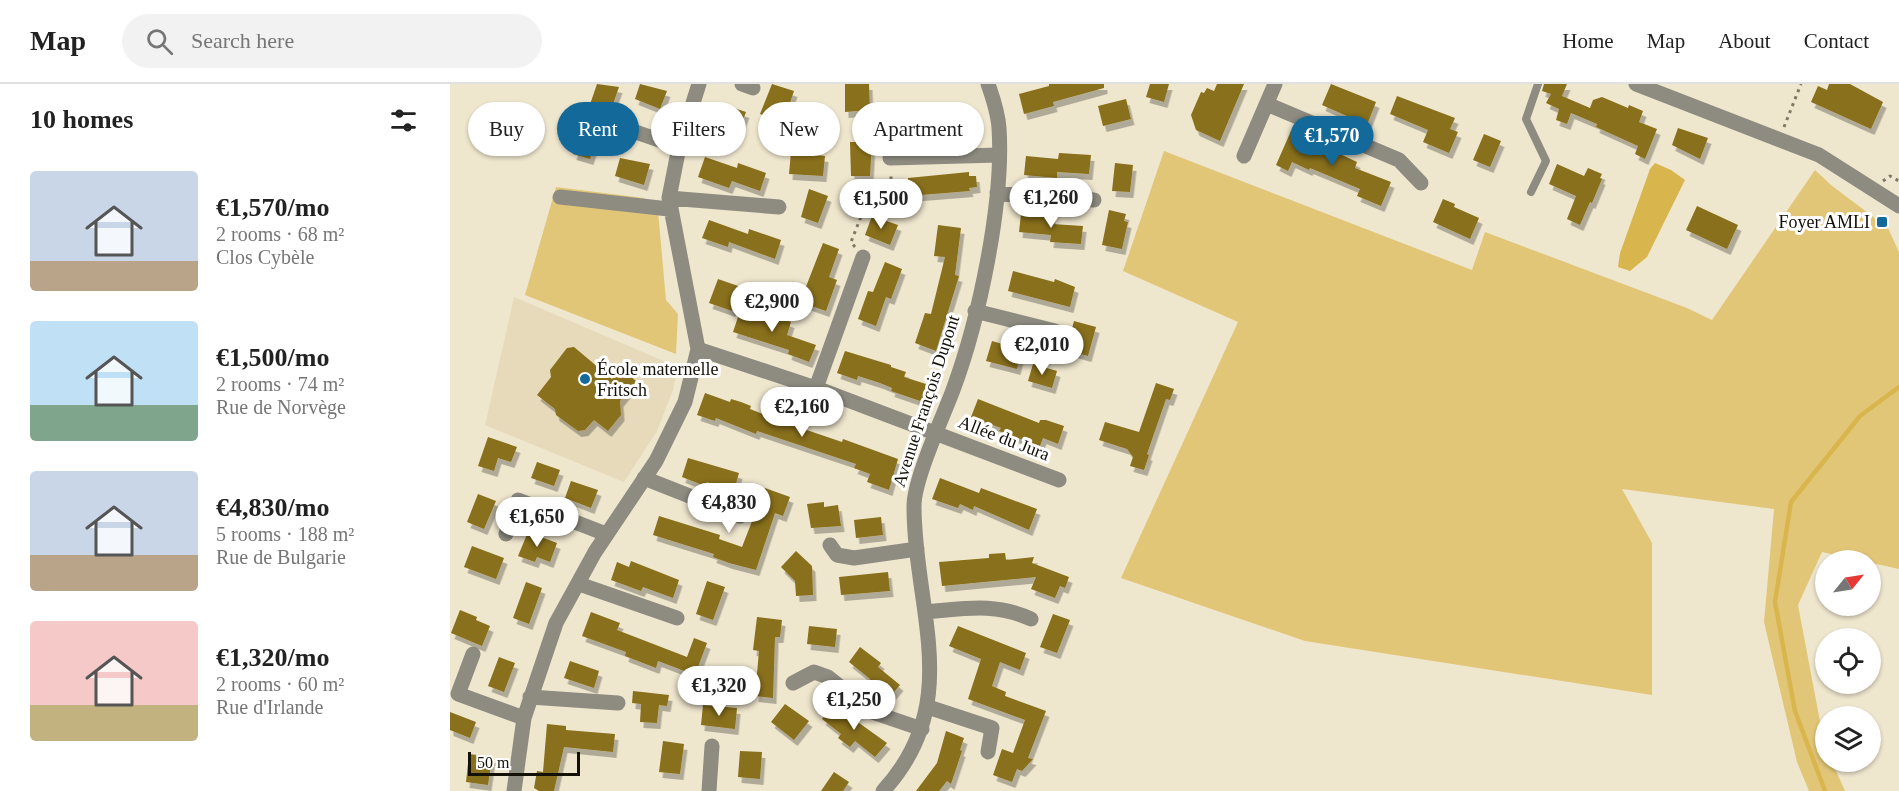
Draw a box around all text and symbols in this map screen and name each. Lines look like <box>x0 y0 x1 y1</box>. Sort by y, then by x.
search box <box>122 14 542 68</box>
text: Map <box>30 25 86 56</box>
icon: search <box>143 25 176 58</box>
text: Search here <box>191 28 294 53</box>
text: Home <box>1562 29 1614 53</box>
text: Map <box>1647 29 1685 53</box>
text: About <box>1718 29 1771 53</box>
text: Contact <box>1804 29 1869 53</box>
chip: Buy <box>468 102 545 156</box>
chip: Rent <box>557 102 639 156</box>
chip: Filters <box>651 102 746 156</box>
chip: New <box>758 102 840 156</box>
chip: Apartment <box>852 102 984 156</box>
icon: filters <box>387 104 420 137</box>
text: 10 homes <box>30 105 133 134</box>
pin: €1,570 <box>1283 116 1381 167</box>
text: €1,570 <box>1305 124 1360 146</box>
pin: €1,260 <box>1002 178 1100 229</box>
pin: €1,500 <box>832 179 930 230</box>
text: €1,260 <box>1024 186 1079 208</box>
text: €1,500 <box>854 187 909 209</box>
text: €1,570/mo <box>216 193 329 222</box>
icon: home <box>78 195 150 267</box>
place label: Foyer AMLI <box>1779 212 1870 232</box>
marker: Foyer AMLI <box>1875 215 1889 229</box>
text: 2 rooms · 68 m² <box>216 223 344 245</box>
text: Clos Cybèle <box>216 246 314 268</box>
pin: €2,900 <box>723 282 821 333</box>
text: €2,900 <box>745 290 800 312</box>
street label: Avenue François Dupont <box>889 312 963 490</box>
pin: €2,010 <box>993 325 1091 376</box>
text: €2,010 <box>1015 333 1070 355</box>
text: €1,500/mo <box>216 343 329 372</box>
icon: home <box>78 345 150 417</box>
place label: École maternelle Fritsch <box>597 358 718 400</box>
marker: École maternelle Fritsch <box>578 372 592 386</box>
text: 2 rooms · 74 m² <box>216 373 344 395</box>
pin: €2,160 <box>753 387 851 438</box>
text: €2,160 <box>775 395 830 417</box>
text: Rue de Norvège <box>216 396 346 418</box>
street label: Allée du Jura <box>956 411 1052 465</box>
pin: €4,830 <box>680 483 778 534</box>
text: €4,830 <box>702 491 757 513</box>
text: €4,830/mo <box>216 493 329 522</box>
icon: home <box>78 495 150 567</box>
pin: €1,650 <box>488 497 586 548</box>
text: €1,650 <box>510 505 565 527</box>
text: 5 rooms · 188 m² <box>216 523 354 545</box>
text: Rue de Bulgarie <box>216 546 346 568</box>
north arrow <box>1815 550 1881 616</box>
map controls <box>1815 550 1881 772</box>
button: locate <box>1815 628 1881 694</box>
text: €1,320/mo <box>216 643 329 672</box>
icon: home <box>78 645 150 717</box>
pin: €1,320 <box>670 666 768 717</box>
text: 2 rooms · 60 m² <box>216 673 344 695</box>
text: €1,320 <box>692 674 747 696</box>
pin: €1,250 <box>805 680 903 731</box>
text: €1,250 <box>827 688 882 710</box>
text: Rue d'Irlande <box>216 696 323 718</box>
button: layers <box>1815 706 1881 772</box>
scale bar <box>468 749 580 776</box>
text: 50 m <box>477 754 509 771</box>

